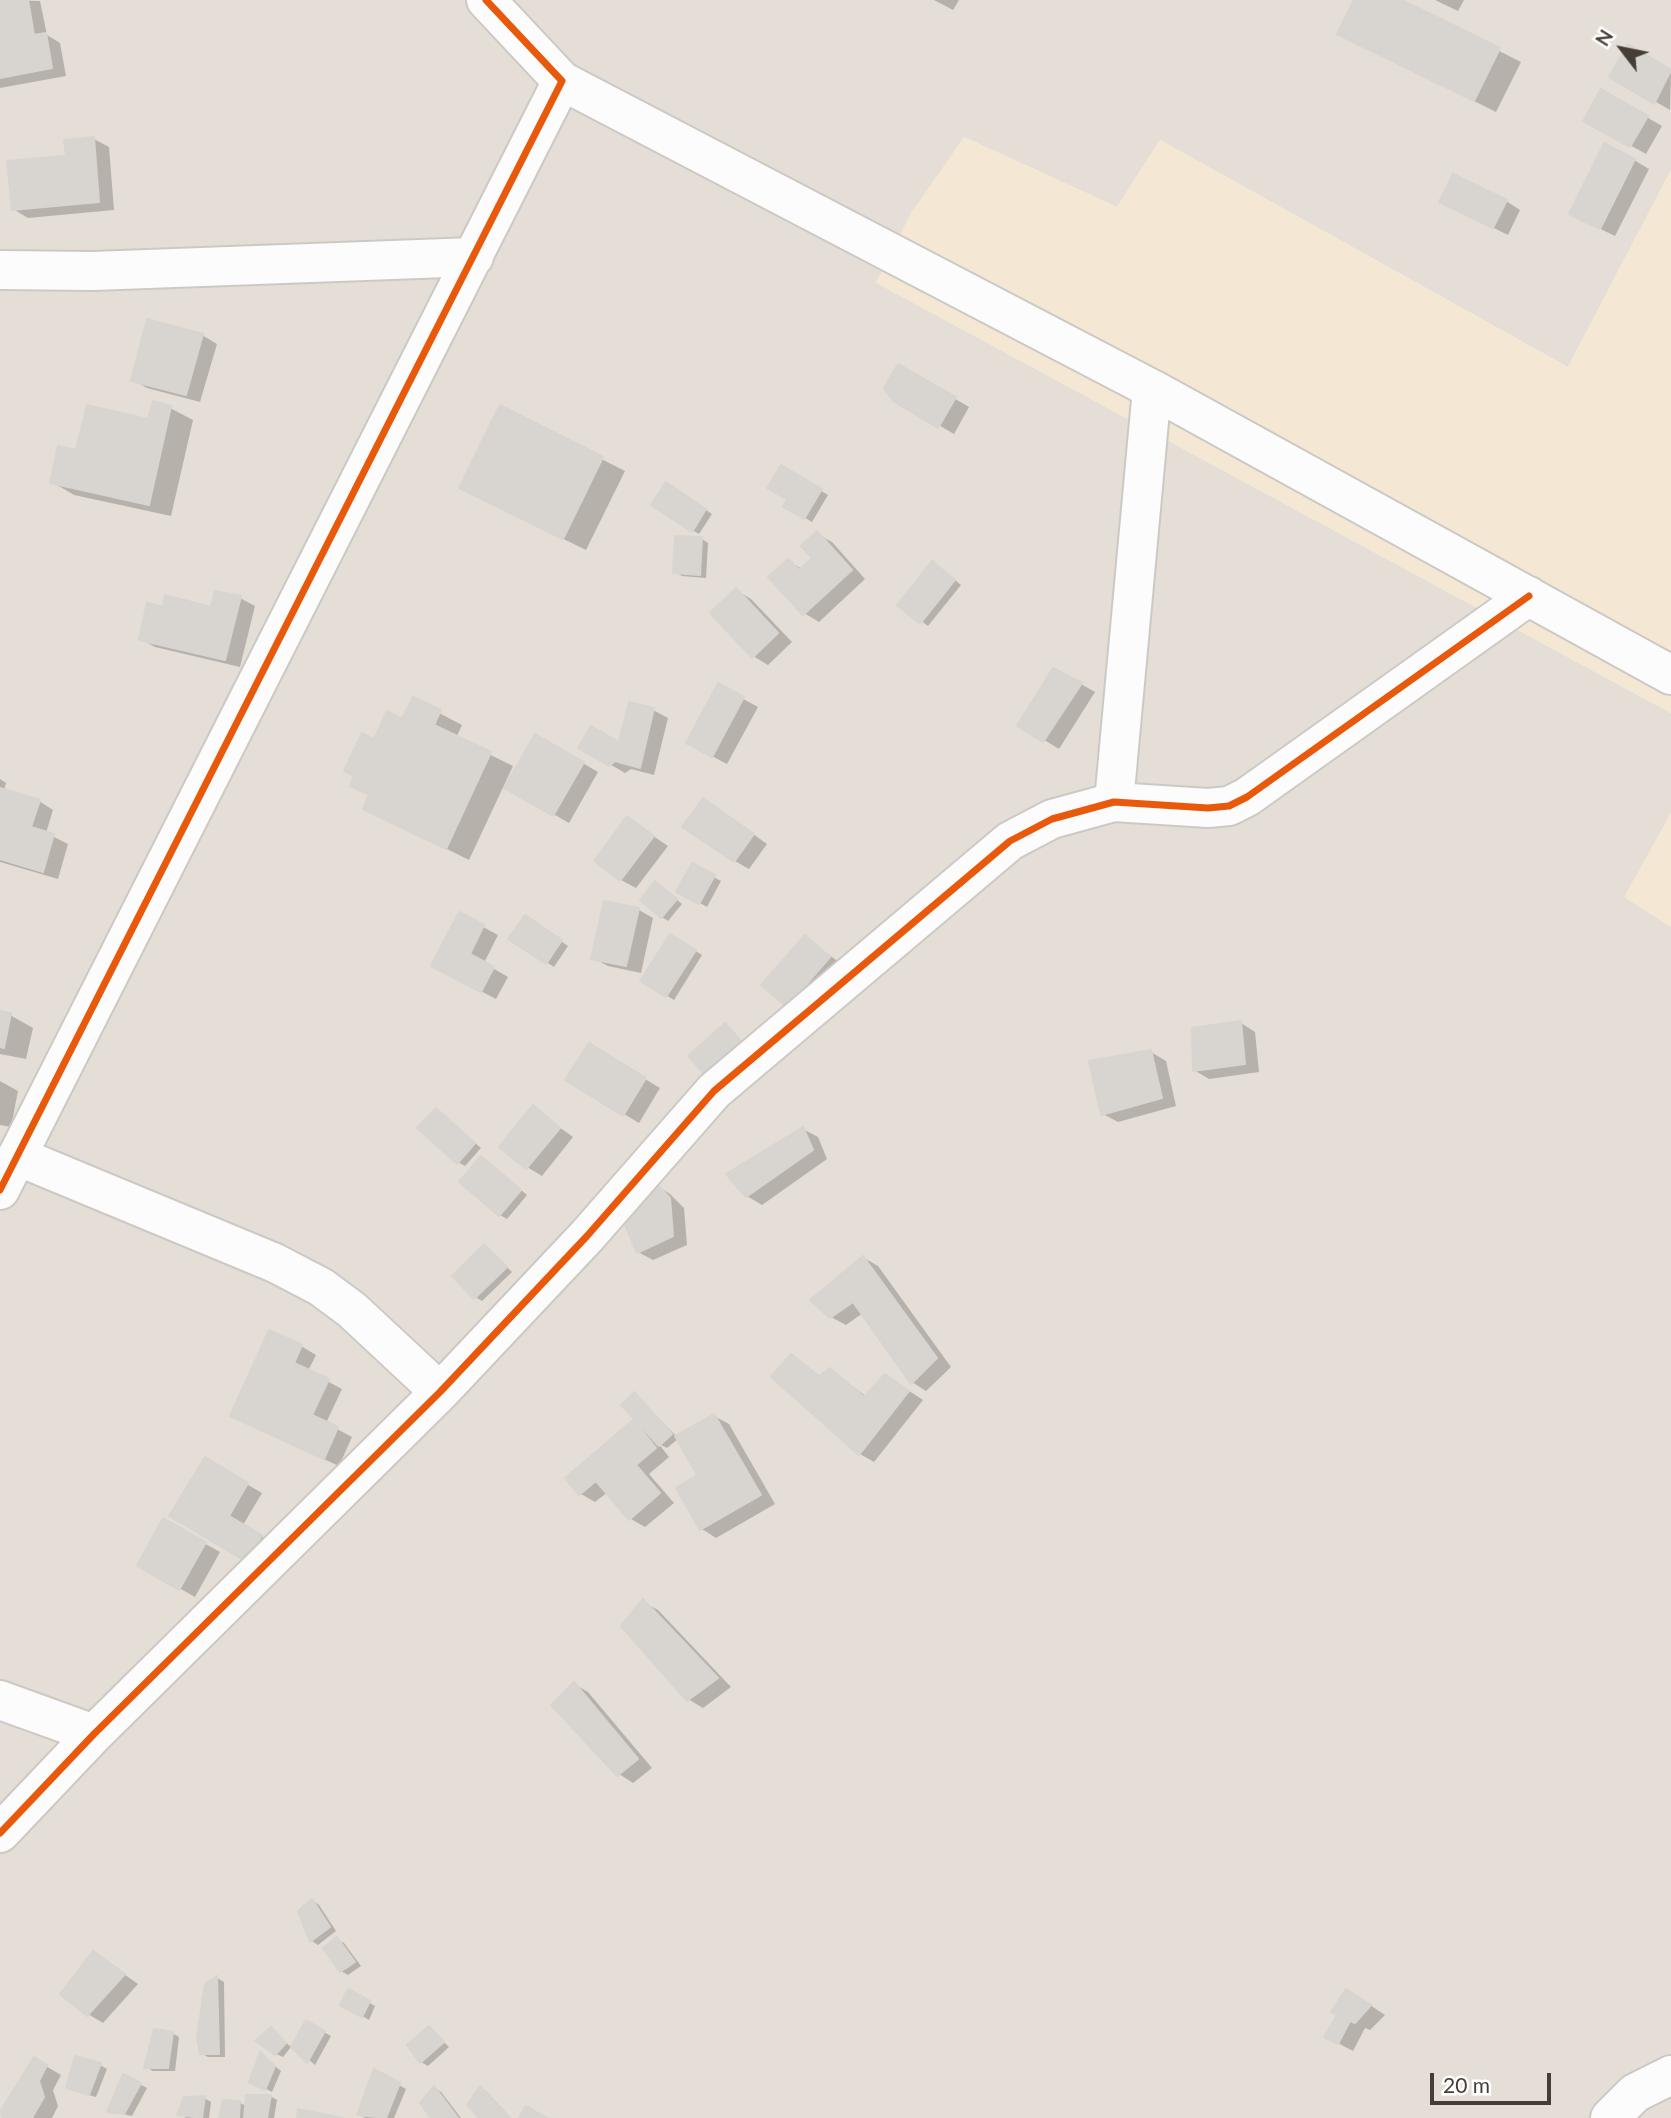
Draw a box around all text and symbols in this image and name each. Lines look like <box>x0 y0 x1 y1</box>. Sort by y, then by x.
north arrow <box>1587 14 1657 84</box>
text: N <box>1590 25 1617 50</box>
scale bar <box>1433 2058 1554 2102</box>
text: 20 m <box>1443 2072 1490 2097</box>

